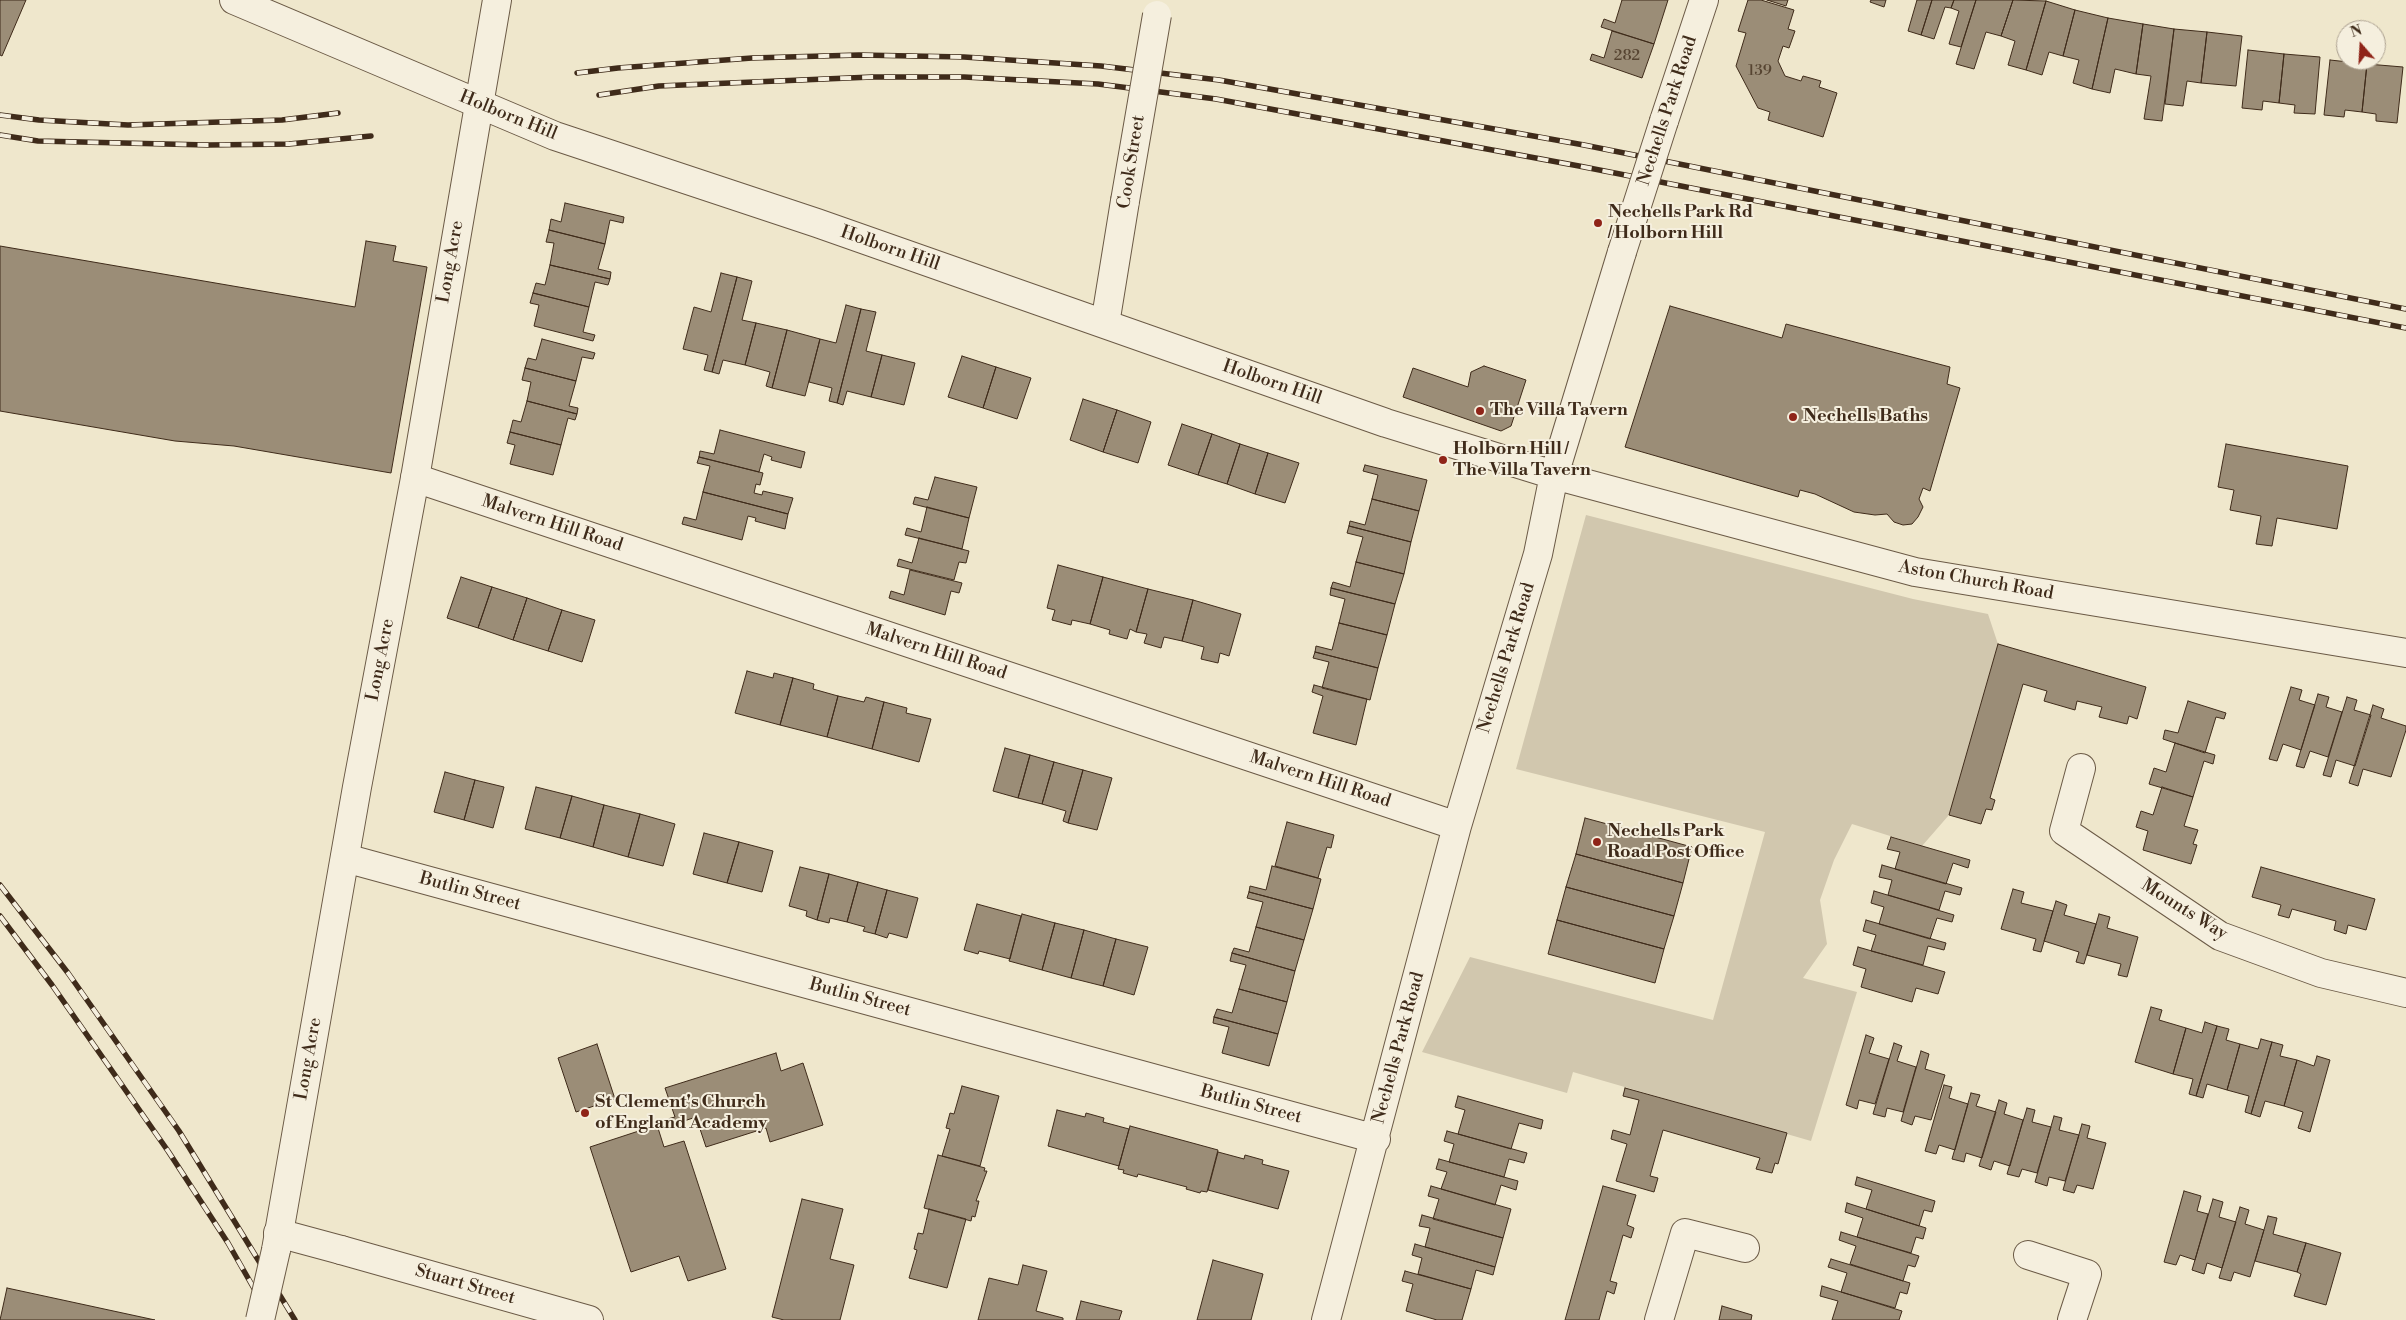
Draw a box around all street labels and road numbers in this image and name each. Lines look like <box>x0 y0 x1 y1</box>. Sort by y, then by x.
street label: Nechells Park Road <box>1634 33 1702 189</box>
street label: Holborn Hill <box>456 87 560 145</box>
street label: Cook Street <box>1114 114 1150 210</box>
street label: Long Acre <box>433 219 469 305</box>
street label: Holborn Hill <box>837 222 943 276</box>
street label: Holborn Hill <box>1219 356 1325 410</box>
street label: Malvern Hill Road <box>479 491 625 557</box>
street label: Aston Church Road <box>1897 557 2055 605</box>
street label: Nechells Park Road <box>1474 580 1540 736</box>
street label: Long Acre <box>362 617 400 703</box>
street label: Malvern Hill Road <box>863 619 1009 685</box>
street label: Malvern Hill Road <box>1247 747 1393 813</box>
street label: Butlin Street <box>417 868 523 916</box>
street label: Mounts Way <box>2137 875 2231 945</box>
street label: Nechells Park Road <box>1368 970 1430 1126</box>
street label: Butlin Street <box>807 974 913 1022</box>
street label: Long Acre <box>291 1016 327 1102</box>
street label: Butlin Street <box>1198 1081 1304 1129</box>
street label: Stuart Street <box>412 1260 518 1310</box>

